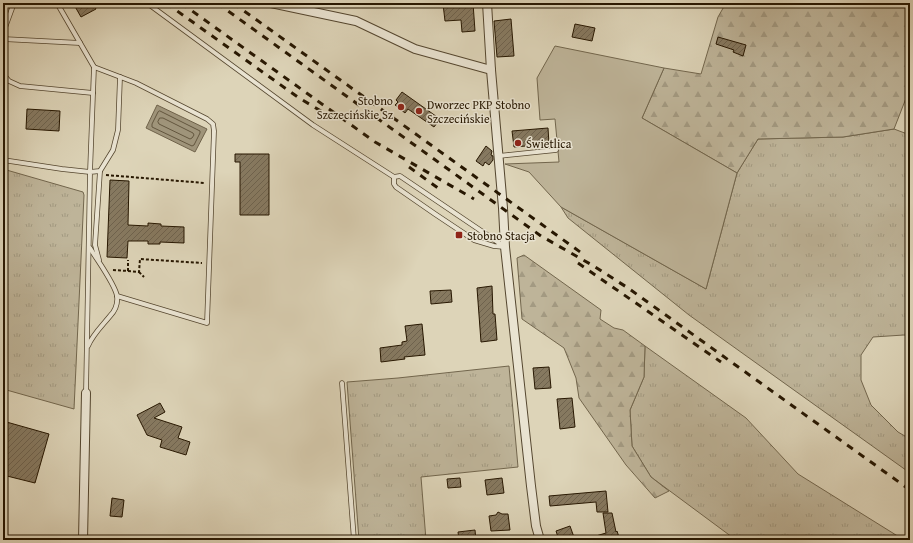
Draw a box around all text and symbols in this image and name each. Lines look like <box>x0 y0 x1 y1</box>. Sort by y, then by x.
place label: Stobno Szczecińskie Sz <box>317 92 393 123</box>
place label: Dworzec PKP Stobno Szczecińskie <box>427 96 530 127</box>
marker: Stobno Szczecińskie Sz <box>396 102 406 112</box>
marker: Dworzec PKP Stobno Szczecińskie <box>414 106 424 116</box>
place label: Świetlica <box>526 135 572 152</box>
marker: Świetlica <box>513 138 523 148</box>
place label: Stobno Stacja <box>467 227 535 244</box>
marker: Stobno Stacja <box>454 230 464 240</box>

